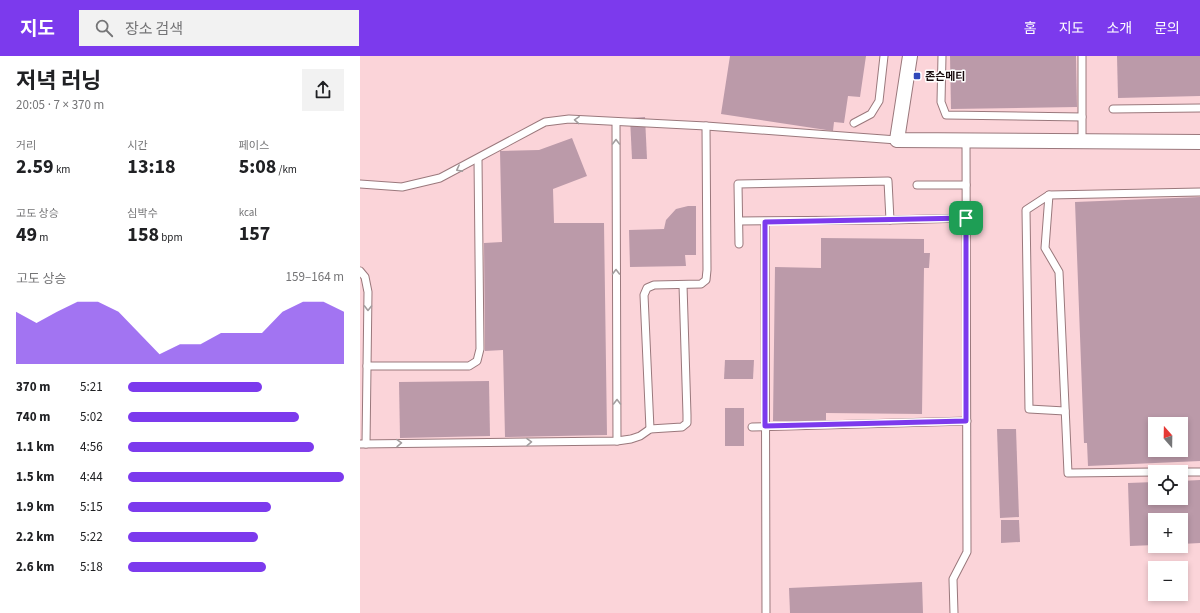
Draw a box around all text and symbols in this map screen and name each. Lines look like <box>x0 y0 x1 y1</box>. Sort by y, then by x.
search box <box>79 10 359 46</box>
text: 지도 <box>20 16 55 43</box>
icon: search <box>93 17 115 39</box>
text: 장소 검색 <box>125 19 183 40</box>
text: 홈 <box>1024 19 1037 39</box>
text: 지도 <box>1059 19 1084 39</box>
text: 소개 <box>1106 19 1132 39</box>
text: 문의 <box>1154 19 1180 39</box>
text: 저녁 러닝 <box>16 65 101 97</box>
button: share <box>302 69 344 111</box>
place label: 존슨메티 <box>925 69 965 84</box>
marker: 존슨메티 <box>912 71 922 81</box>
text: 20:05 · 7 × 370 m <box>16 96 104 114</box>
one-way arrow <box>574 116 580 124</box>
text: 거리 <box>16 138 36 153</box>
text: 시간 <box>127 138 148 153</box>
text: 페이스 <box>239 138 269 153</box>
one-way arrow <box>612 139 620 145</box>
text: 2.59 <box>16 153 54 181</box>
text: 13:18 <box>127 153 176 181</box>
text: 5:08 <box>239 153 276 181</box>
text: km <box>54 162 70 177</box>
text: /km <box>276 162 297 177</box>
one-way arrow <box>456 164 463 171</box>
pin <box>949 201 983 235</box>
text: kcal <box>239 205 257 220</box>
text: 고도 상승 <box>16 206 59 221</box>
text: 심박수 <box>127 206 158 221</box>
icon: arrive <box>955 207 977 229</box>
text: 157 <box>239 220 270 248</box>
text: 49 <box>16 221 37 249</box>
text: 158 <box>127 221 159 249</box>
text: m <box>37 230 48 245</box>
text: bpm <box>159 230 183 245</box>
text: 159–164 m <box>286 268 344 286</box>
one-way arrow <box>612 269 620 275</box>
text: 고도 상승 <box>16 270 66 288</box>
one-way arrow <box>364 305 372 311</box>
text: 370 m <box>16 378 50 396</box>
text: 5:21 <box>80 378 103 396</box>
one-way arrow <box>613 399 621 405</box>
text: 740 m <box>16 408 50 426</box>
text: 5:02 <box>80 408 103 426</box>
north arrow <box>1148 417 1188 457</box>
map controls <box>1148 417 1188 601</box>
text: 1.1 km <box>16 438 55 456</box>
text: 4:56 <box>80 438 103 456</box>
one-way arrow <box>526 438 532 446</box>
one-way arrow <box>396 439 402 447</box>
button: locate <box>1148 465 1188 505</box>
text: 1.5 km <box>16 468 55 486</box>
text: 4:44 <box>80 468 103 486</box>
text: 1.9 km <box>16 498 55 516</box>
text: 5:15 <box>80 498 103 516</box>
button: + <box>1148 513 1188 553</box>
text: 2.2 km <box>16 528 55 546</box>
text: 5:22 <box>80 528 103 546</box>
text: 2.6 km <box>16 558 55 576</box>
text: 5:18 <box>80 558 103 576</box>
button: − <box>1148 561 1188 601</box>

